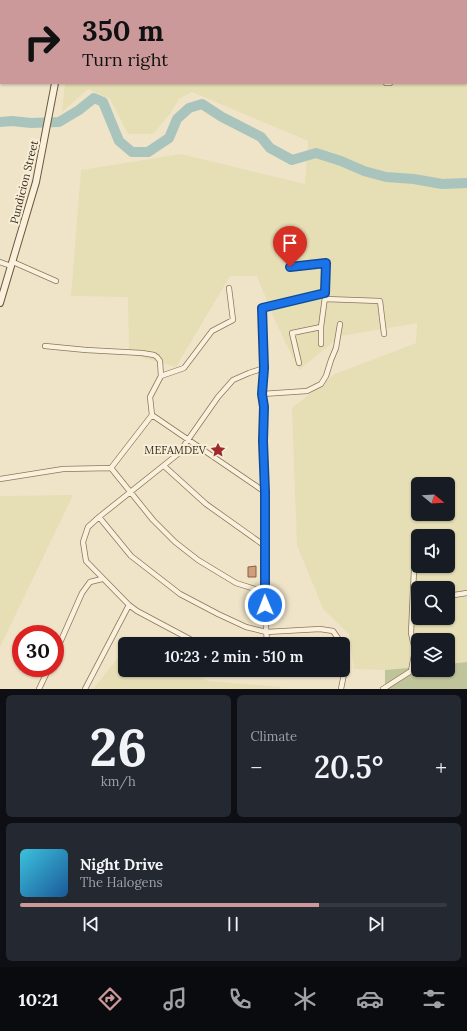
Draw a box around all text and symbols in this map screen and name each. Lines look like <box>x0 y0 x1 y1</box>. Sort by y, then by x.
text: 350 m <box>82 13 164 49</box>
icon: right <box>16 16 68 68</box>
text: Turn right <box>82 48 168 71</box>
street label: Pundicion Street <box>7 138 41 225</box>
pin <box>273 226 307 267</box>
icon: arrive <box>279 232 301 254</box>
place icon: MEFAMDEV <box>209 441 227 459</box>
place label: MEFAMDEV <box>144 443 207 457</box>
north arrow <box>411 477 455 521</box>
map controls <box>411 477 455 677</box>
button: sound <box>411 529 455 573</box>
button: search <box>411 581 455 625</box>
position arrow <box>244 584 286 626</box>
speed limit sign: 30 <box>12 625 64 677</box>
button: layers <box>411 633 455 677</box>
text: 10:23 · 2 min · 510 m <box>164 647 304 666</box>
text: 26 <box>89 714 147 780</box>
text: Climate <box>251 728 297 745</box>
text: 20.5° <box>314 748 384 786</box>
text: − <box>251 753 262 781</box>
text: + <box>435 753 447 781</box>
text: km/h <box>101 773 136 790</box>
text: Night Drive <box>80 855 163 874</box>
text: The Halogens <box>80 874 163 891</box>
icon: previous <box>80 913 102 935</box>
icon: pause <box>222 913 244 935</box>
icon: next <box>365 913 387 935</box>
icon: directions <box>96 985 124 1013</box>
icon: music <box>161 985 189 1013</box>
icon: phone <box>226 985 254 1013</box>
icon: climate <box>291 985 319 1013</box>
icon: car <box>356 985 384 1013</box>
icon: filters <box>420 985 448 1013</box>
text: 10:21 <box>18 988 59 1011</box>

